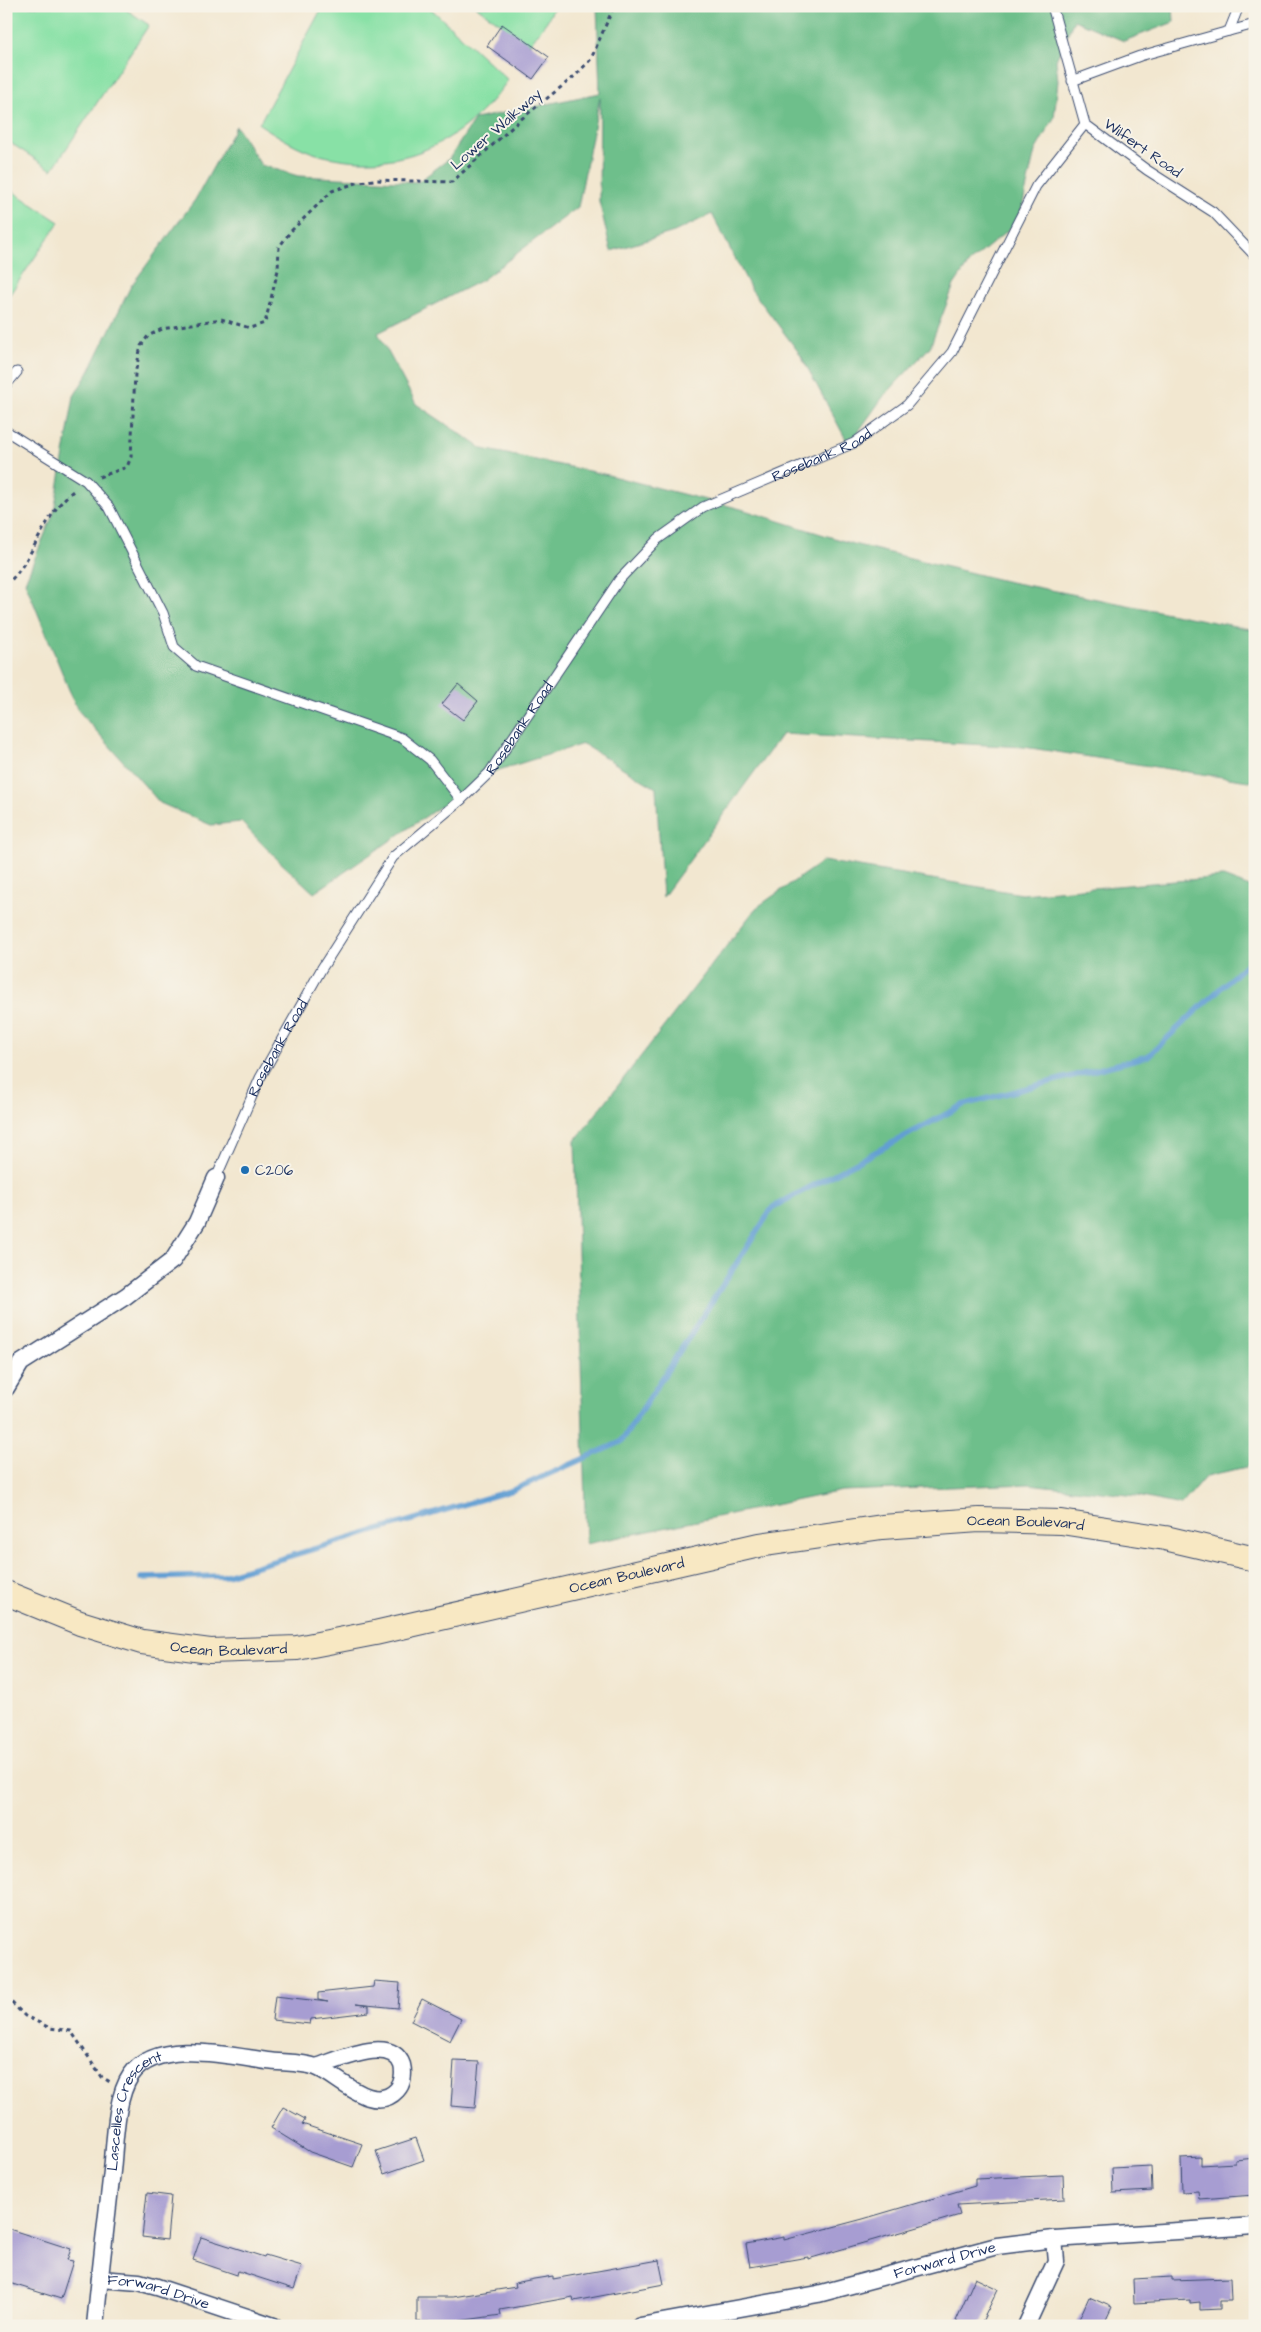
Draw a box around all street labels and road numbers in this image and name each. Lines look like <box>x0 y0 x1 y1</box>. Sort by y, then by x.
street label: Lower Walkway <box>446 84 547 176</box>
street label: Wilfert Road <box>1100 114 1186 183</box>
street label: Rosebank Road <box>769 423 877 488</box>
street label: Rosebank Road <box>481 677 559 779</box>
street label: Rosebank Road <box>243 995 313 1100</box>
street label: Ocean Boulevard <box>966 1510 1086 1536</box>
street label: Ocean Boulevard <box>567 1552 687 1599</box>
street label: Ocean Boulevard <box>169 1636 288 1662</box>
street label: Lascelles Crescent <box>102 2046 165 2172</box>
street label: Forward Drive <box>891 2237 998 2284</box>
street label: Forward Drive <box>107 2270 212 2315</box>

